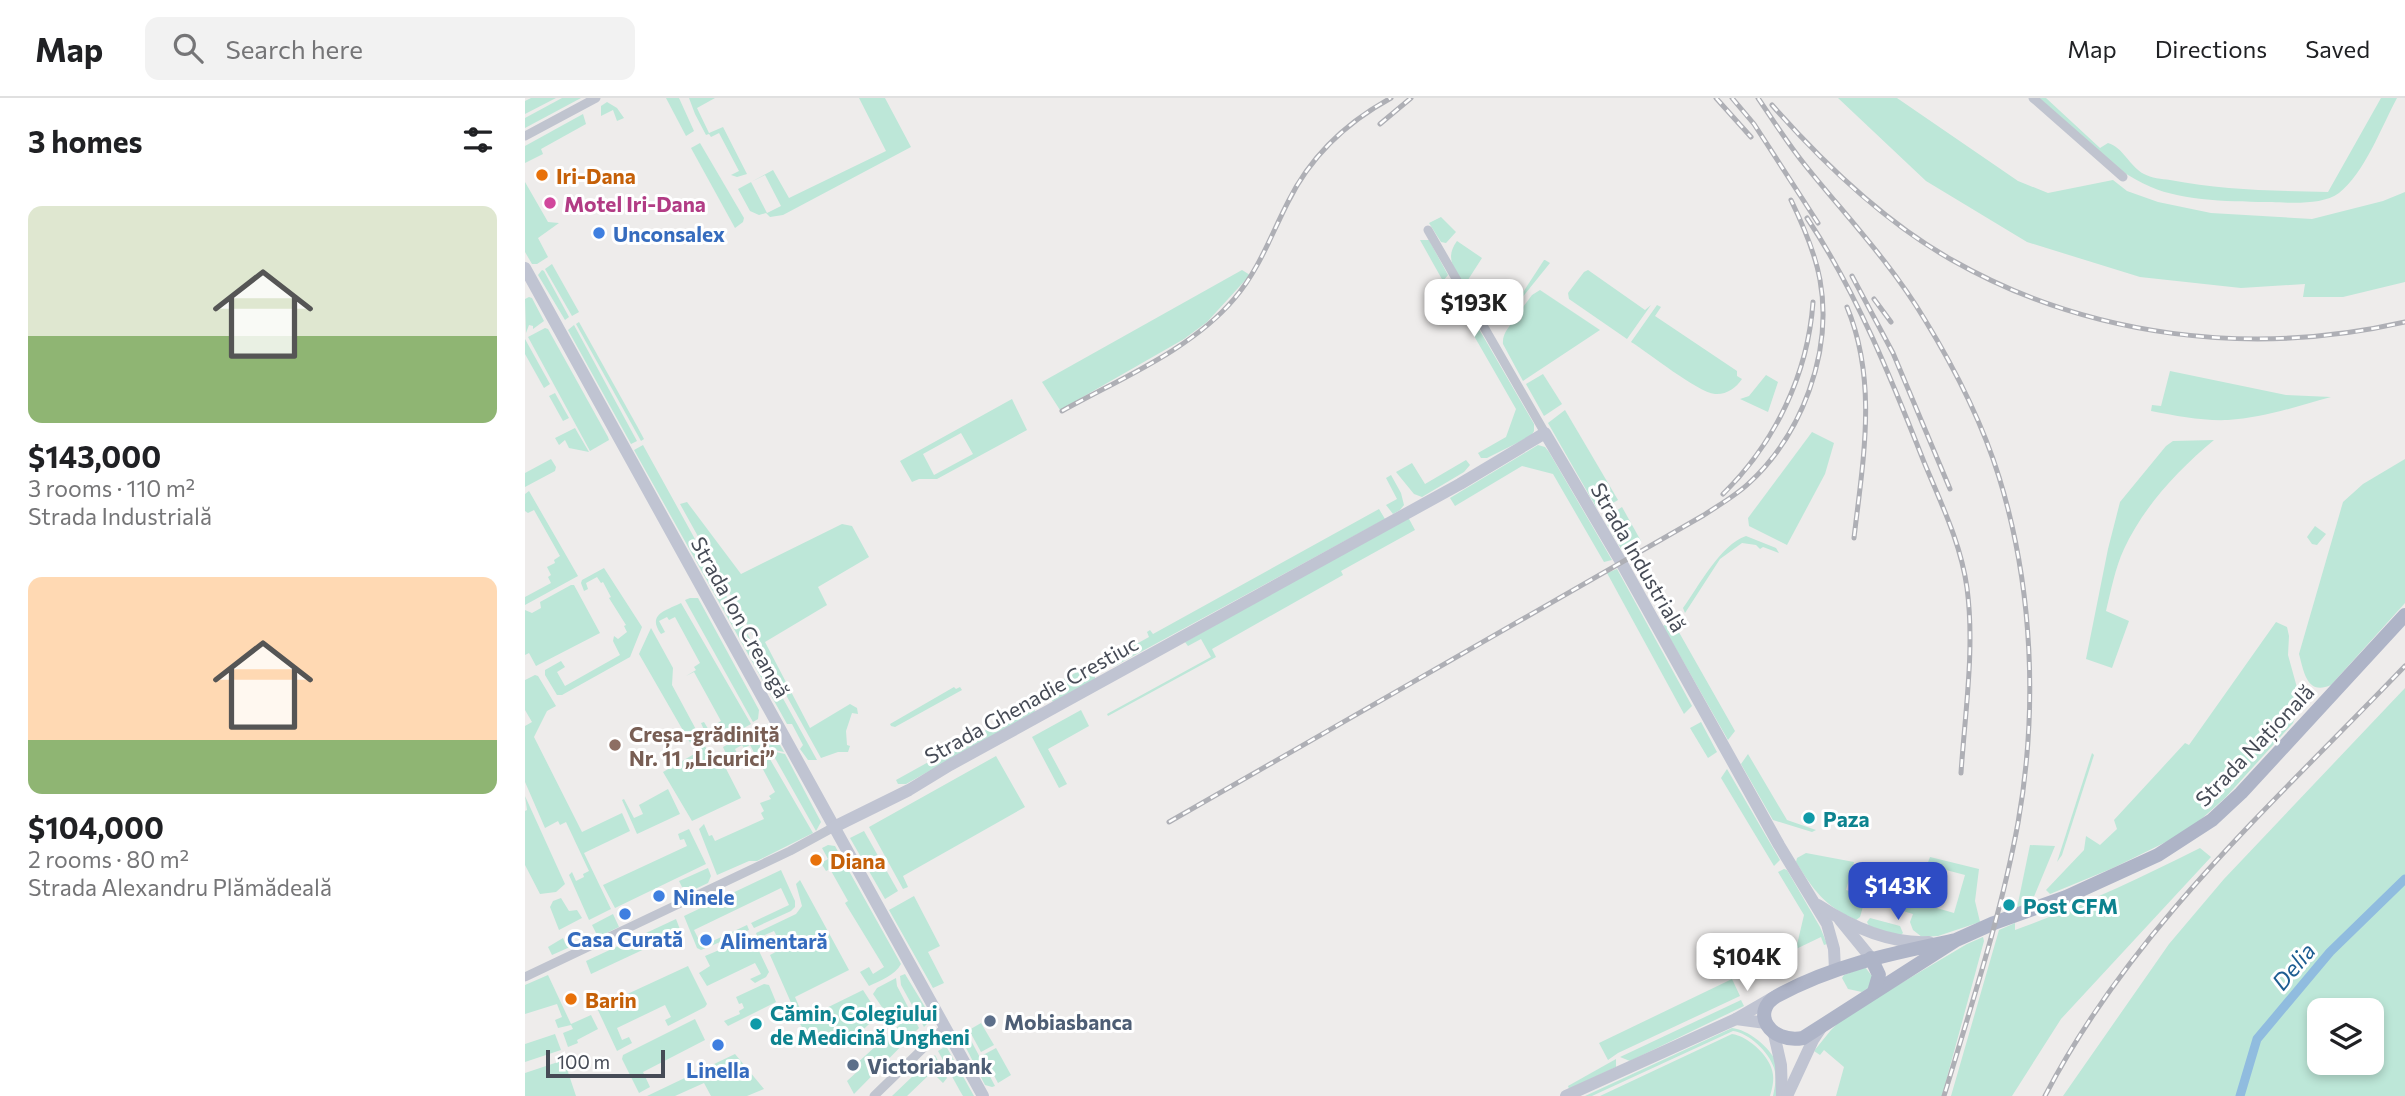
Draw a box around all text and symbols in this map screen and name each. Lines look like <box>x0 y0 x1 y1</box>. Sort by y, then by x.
search box <box>145 17 635 80</box>
text: Map <box>35 28 103 69</box>
icon: search <box>169 29 207 67</box>
text: Search here <box>225 33 363 64</box>
text: Map <box>2067 34 2117 63</box>
text: Directions <box>2155 34 2267 63</box>
text: Saved <box>2305 34 2370 63</box>
icon: filters <box>459 121 497 159</box>
text: 3 homes <box>28 122 142 159</box>
place label: Iri-Dana <box>556 163 636 188</box>
marker: Iri-Dana <box>534 167 550 183</box>
place label: Motel Iri-Dana <box>564 191 706 216</box>
marker: Motel Iri-Dana <box>542 195 558 211</box>
place label: Unconsalex <box>613 221 725 246</box>
marker: Unconsalex <box>591 225 607 241</box>
icon: home <box>200 251 326 377</box>
pin: $193K <box>1425 280 1523 339</box>
text: $193K <box>1440 288 1508 316</box>
text: $143,000 <box>28 437 161 474</box>
text: 3 rooms · 110 m² <box>28 474 195 502</box>
street label: Strada Industrială <box>1586 478 1692 636</box>
text: Strada Industrială <box>28 502 212 530</box>
street label: Strada Ion Creangă <box>686 532 796 702</box>
icon: home <box>200 622 326 748</box>
street label: Strada Ghenadie Crestiuc <box>920 630 1142 768</box>
street label: Strada Națională <box>2190 679 2320 812</box>
place label: Creșa-grădiniță Nr. 11 „Licurici” <box>629 721 779 770</box>
marker: Creșa-grădiniță Nr. 11 „Licurici” <box>607 737 623 753</box>
place label: Paza <box>1823 806 1870 831</box>
text: $104,000 <box>28 808 164 845</box>
marker: Paza <box>1801 810 1817 826</box>
text: 2 rooms · 80 m² <box>28 845 189 873</box>
place label: Diana <box>830 848 886 873</box>
marker: Diana <box>808 852 824 868</box>
pin: $143K <box>1849 862 1947 922</box>
text: $143K <box>1864 871 1932 899</box>
text: Strada Alexandru Plămădeală <box>28 873 332 901</box>
place label: Ninele <box>673 884 735 909</box>
marker: Ninele <box>651 888 667 904</box>
place label: Post CFM <box>2023 893 2118 918</box>
marker: Post CFM <box>2001 897 2017 913</box>
marker: Casa Curată <box>617 906 633 922</box>
place label: Casa Curată <box>567 926 683 951</box>
place label: Alimentară <box>720 928 828 953</box>
marker: Alimentară <box>698 932 714 948</box>
pin: $104K <box>1698 934 1796 993</box>
water label: Delia <box>2265 937 2321 995</box>
text: $104K <box>1712 942 1782 970</box>
place label: Barin <box>585 987 637 1012</box>
marker: Barin <box>563 991 579 1007</box>
map controls <box>2307 998 2384 1075</box>
button: layers <box>2307 998 2384 1075</box>
place label: Cămin, Colegiului de Medicină Ungheni <box>770 1000 970 1049</box>
place label: Mobiasbanca <box>1004 1009 1133 1034</box>
marker: Mobiasbanca <box>982 1013 998 1029</box>
marker: Cămin, Colegiului de Medicină Ungheni <box>748 1016 764 1032</box>
marker: Linella <box>710 1037 726 1053</box>
scale bar <box>546 1047 665 1079</box>
text: 100 m <box>557 1050 610 1073</box>
place label: Victoriabank <box>867 1053 993 1078</box>
place label: Linella <box>686 1057 750 1082</box>
marker: Victoriabank <box>845 1057 861 1073</box>

